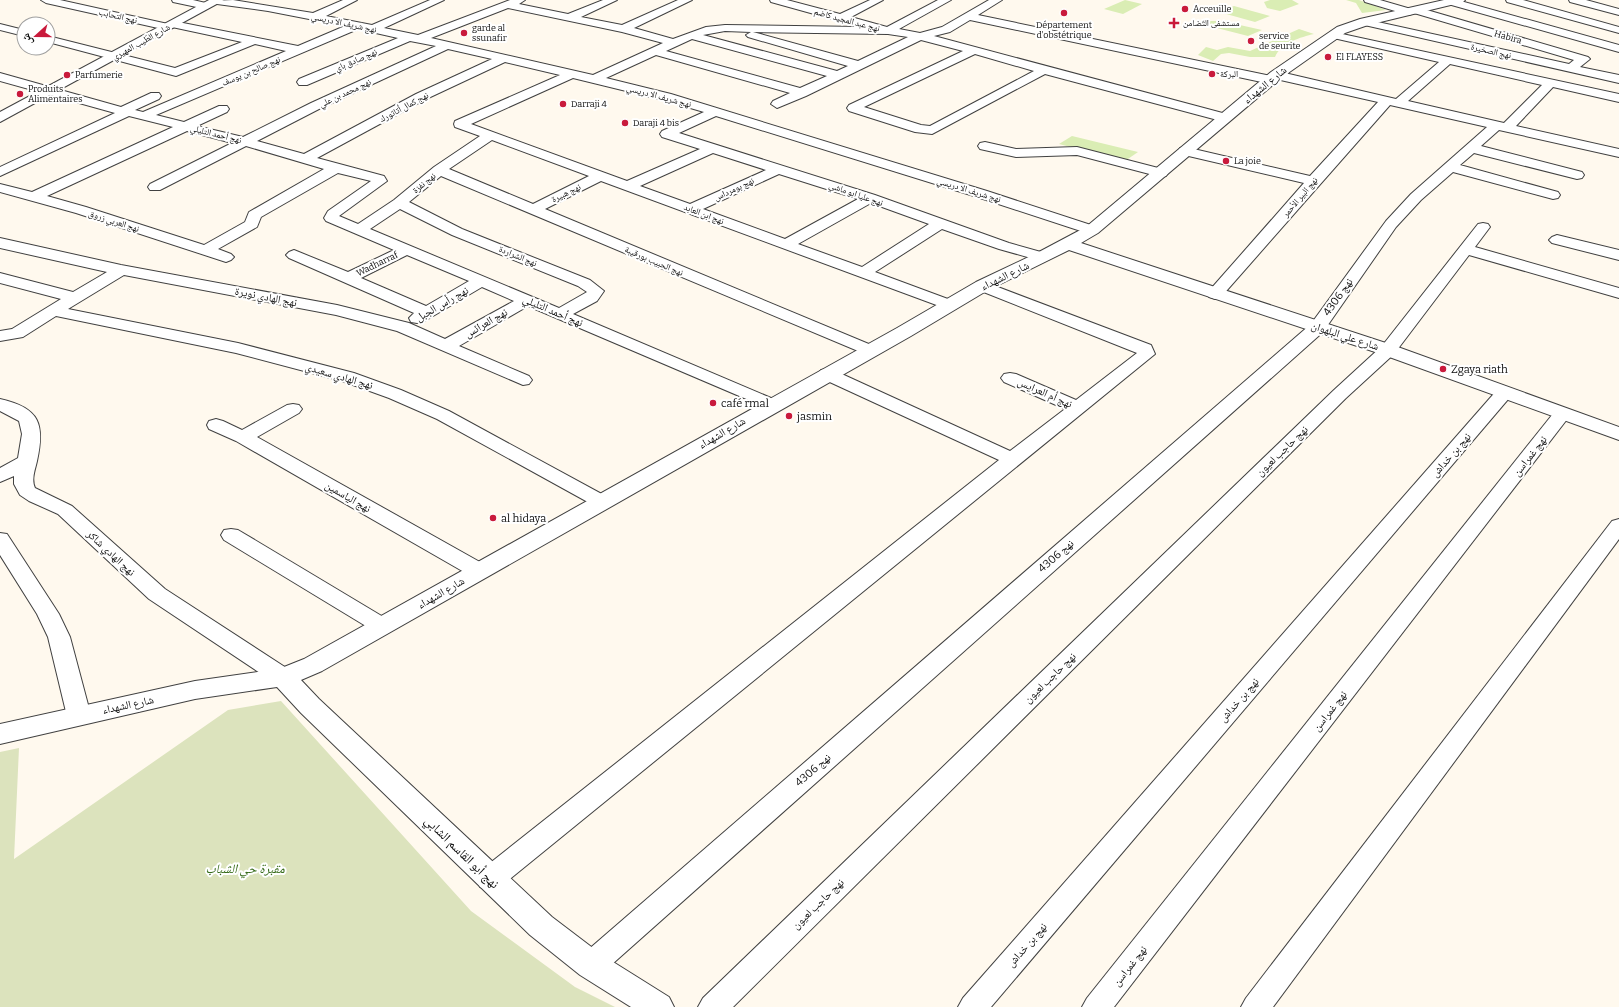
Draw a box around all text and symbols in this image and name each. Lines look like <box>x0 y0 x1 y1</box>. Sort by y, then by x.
marker: Acceuille <box>1180 4 1190 14</box>
place label: Acceuille <box>1193 4 1231 14</box>
street label: نهج عبد المجيد كاضم <box>813 6 882 35</box>
street label: نهج التحابب <box>98 7 139 26</box>
marker: Département d'obstétrique <box>1059 8 1069 18</box>
street label: نهج شريف الا دريسي <box>310 11 378 37</box>
north arrow <box>16 16 56 56</box>
marker: مستشفى التّضامن <box>1168 17 1180 29</box>
place label: مستشفى التّضامن <box>1183 18 1240 28</box>
place label: Département d'obstétrique <box>1036 20 1093 40</box>
street label: شارع الطّيب المهيري <box>110 22 173 64</box>
place label: garde al ssunafir <box>472 23 507 43</box>
marker: garde al ssunafir <box>459 28 469 38</box>
street label: Habira <box>1493 28 1523 46</box>
text: ش <box>19 31 36 47</box>
place label: service de seurite <box>1259 31 1301 51</box>
marker: service de seurite <box>1246 36 1256 46</box>
street label: نهج الصخيرة <box>1470 41 1513 62</box>
street label: نهج صادق باي <box>333 46 380 75</box>
marker: El FLAYESS <box>1323 52 1333 62</box>
place label: El FLAYESS <box>1336 52 1383 62</box>
street label: نهج صالح بن يوسف <box>220 54 283 89</box>
street label: شارع الشهداء <box>1241 64 1289 106</box>
marker: البركة <box>1207 69 1217 79</box>
place label: البركة <box>1220 69 1238 79</box>
marker: Parfumerie <box>62 70 72 80</box>
place label: Parfumerie <box>75 70 123 80</box>
street label: نهج محمد بن علي <box>317 76 374 111</box>
street label: نهج شريف الا دريسي <box>625 83 693 112</box>
place label: Produits Alimentaires <box>28 84 83 104</box>
marker: Produits Alimentaires <box>15 89 25 99</box>
street label: نهج كمال أتاتورك <box>377 89 431 125</box>
marker: Darraji 4 <box>558 99 568 109</box>
place label: Darraji 4 <box>571 99 608 109</box>
marker: Daraji 4 bis <box>620 118 630 128</box>
place label: Daraji 4 bis <box>633 118 679 128</box>
street label: نهج أحمد التليلي <box>189 122 243 148</box>
marker: La joie <box>1221 156 1231 166</box>
place label: La joie <box>1234 156 1261 166</box>
street label: نهج نفزة <box>410 170 439 196</box>
street label: نهج بومرداس <box>712 175 757 204</box>
street label: نهج شريف الا دريسي <box>935 175 1003 207</box>
street label: نهج البير الأحمر <box>1280 175 1321 220</box>
street label: نهج عليا ابو ماشي <box>827 180 885 210</box>
street label: نهج هبيرة <box>550 181 583 205</box>
street label: نهج ابن العابد <box>682 202 726 227</box>
street label: نهج العربي زروق <box>87 208 141 236</box>
street label: نهج الشراردة <box>497 244 539 269</box>
street label: نهج الحبيب بورقيبة <box>623 244 685 279</box>
street label: Wadharraf <box>355 249 400 278</box>
street label: شارع الشهداء <box>979 259 1031 293</box>
street label: نهج 4306 <box>1320 276 1356 318</box>
street label: نهج رأس الجبل <box>413 283 471 324</box>
street label: نهج الهادي نويرة <box>233 285 298 311</box>
street label: نهج أحمد التليلي <box>520 292 585 331</box>
street label: نهج العرائس <box>462 305 510 341</box>
street label: شارع علي البلهوان <box>1309 319 1380 355</box>
street label: نهج الهادي سعيدي <box>303 360 374 394</box>
place label: Zgaya riath <box>1451 363 1508 376</box>
marker: Zgaya riath <box>1438 364 1448 374</box>
street label: نهج أم العرايس <box>1016 374 1075 411</box>
place label: café rmal <box>721 397 769 410</box>
marker: café rmal <box>708 398 718 408</box>
place label: jasmin <box>796 410 832 423</box>
marker: jasmin <box>784 411 794 421</box>
street label: شارع الشهداء <box>696 414 748 452</box>
street label: نهج حاجب لعيون <box>1253 423 1311 479</box>
street label: نهج بن خداش <box>1428 430 1474 480</box>
street label: نهج غمراسن <box>1510 433 1550 479</box>
street label: نهج الياسمين <box>323 479 373 515</box>
place label: al hidaya <box>501 512 546 525</box>
marker: al hidaya <box>488 513 498 523</box>
street label: نهج الهادي شاكر <box>82 527 138 580</box>
street label: نهج 4306 <box>1036 537 1076 575</box>
street label: شارع الشهداء <box>415 574 467 612</box>
street label: نهج حاجب لعيون <box>1021 650 1079 706</box>
street label: نهج بن خداش <box>1216 675 1262 725</box>
street label: نهج غمراسن <box>1310 688 1350 734</box>
street label: شارع الشهداء <box>101 693 155 717</box>
street label: نهج 4306 <box>793 751 833 789</box>
street label: نهج أبو القاسم الشابي <box>419 813 502 894</box>
park label: مقبرة حي الشباب <box>205 861 285 879</box>
street label: نهج حاجب لعيون <box>789 876 847 932</box>
street label: نهج بن خداش <box>1004 920 1050 970</box>
street label: نهج غمراسن <box>1110 943 1150 989</box>

